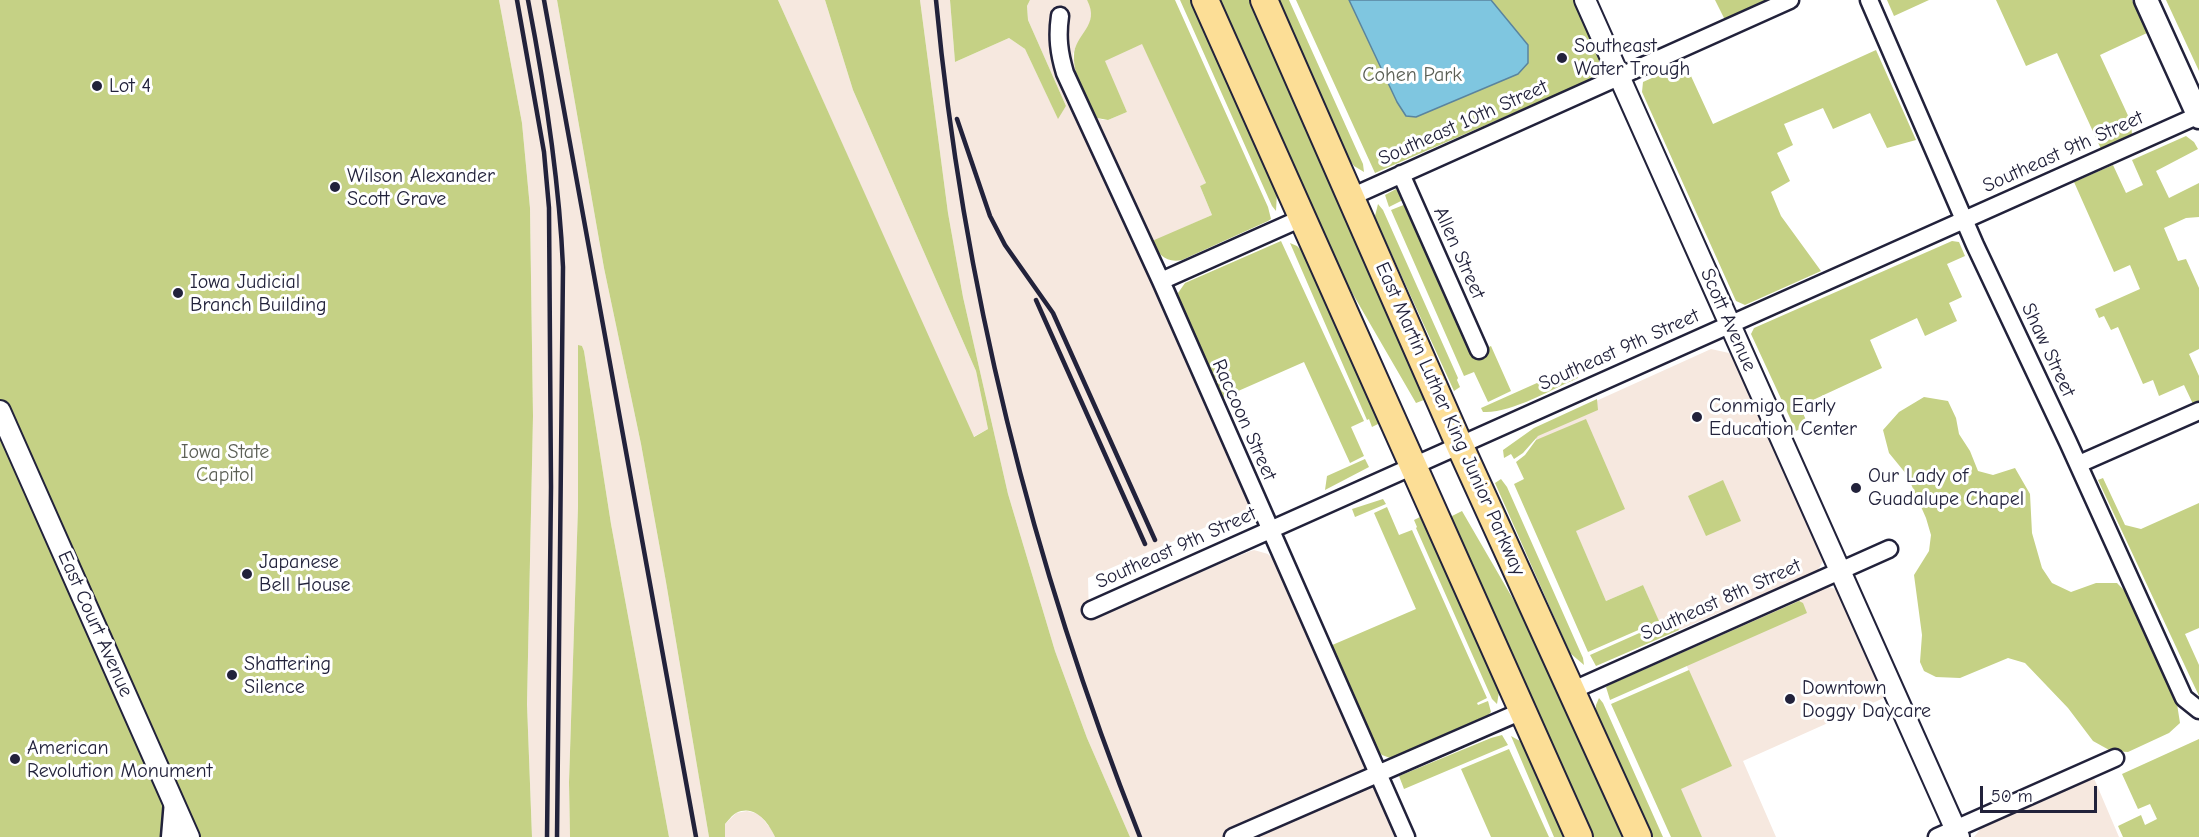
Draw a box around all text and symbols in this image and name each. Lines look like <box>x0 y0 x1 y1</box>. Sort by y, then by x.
place label: Southeast Water Trough <box>1574 34 1690 81</box>
marker: Southeast Water Trough <box>1555 51 1569 65</box>
park label: Cohen Park <box>1362 63 1462 87</box>
place label: Lot 4 <box>109 74 151 98</box>
street label: Southeast 10th Street <box>1375 75 1551 171</box>
marker: Lot 4 <box>90 79 104 93</box>
street label: Southeast 9th Street <box>1979 106 2147 198</box>
place label: Wilson Alexander Scott Grave <box>347 164 495 211</box>
marker: Wilson Alexander Scott Grave <box>328 180 342 194</box>
street label: Allen Street <box>1428 203 1490 303</box>
street label: East Martin Luther King Junior Parkway <box>1370 259 1530 579</box>
street label: Scott Avenue <box>1695 265 1761 375</box>
place label: Iowa Judicial Branch Building <box>190 270 327 317</box>
marker: Iowa Judicial Branch Building <box>171 286 185 300</box>
street label: Shaw Street <box>2016 299 2080 401</box>
street label: Southeast 9th Street <box>1535 304 1703 396</box>
street label: Raccoon Street <box>1207 356 1281 484</box>
place label: Conmigo Early Education Center <box>1709 394 1857 441</box>
marker: Conmigo Early Education Center <box>1690 410 1704 424</box>
park label: Iowa State Capitol <box>181 440 269 487</box>
place label: Our Lady of Guadalupe Chapel <box>1868 464 2024 511</box>
marker: Our Lady of Guadalupe Chapel <box>1849 481 1863 495</box>
street label: Southeast 9th Street <box>1092 502 1260 594</box>
street label: East Court Avenue <box>52 547 138 701</box>
place label: Japanese Bell House <box>259 550 350 597</box>
street label: Southeast 8th Street <box>1637 554 1805 646</box>
marker: Japanese Bell House <box>240 567 254 581</box>
place label: Shattering Silence <box>244 652 331 699</box>
marker: Shattering Silence <box>225 668 239 682</box>
place label: Downtown Doggy Daycare <box>1802 676 1931 723</box>
marker: Downtown Doggy Daycare <box>1783 692 1797 706</box>
place label: American Revolution Monument <box>27 736 212 783</box>
marker: American Revolution Monument <box>8 752 22 766</box>
scale bar <box>1983 774 2100 812</box>
text: 50 m <box>1991 786 2033 807</box>

